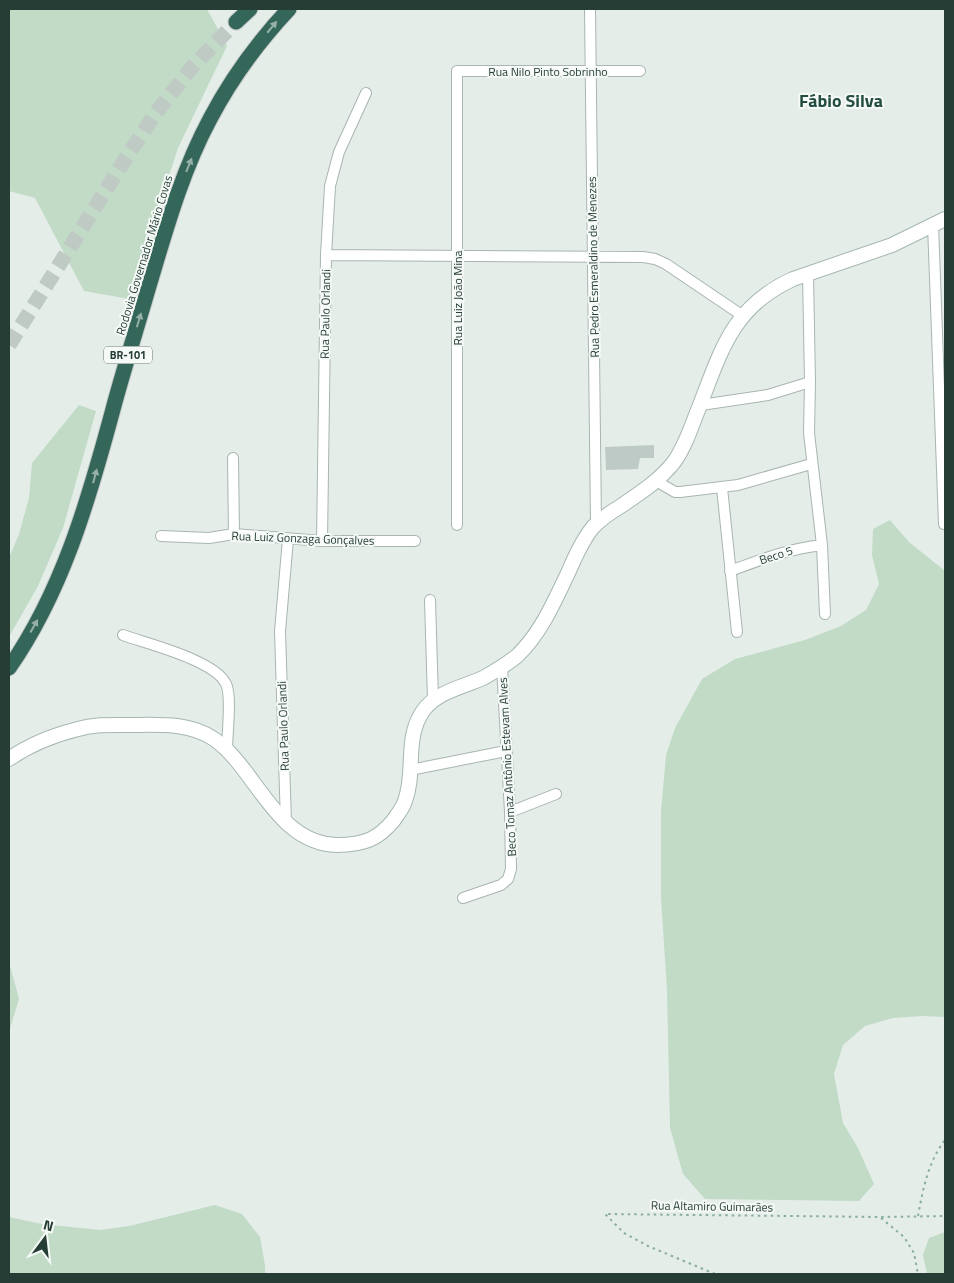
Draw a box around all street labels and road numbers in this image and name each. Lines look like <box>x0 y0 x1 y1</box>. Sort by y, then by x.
street label: Rua Nilo Pinto Sobrinho <box>488 62 608 81</box>
street label: Rodovia Governador Mário Covas <box>111 172 178 337</box>
street label: Rua Pedro Esmeraldino de Menezes <box>582 176 604 358</box>
street label: Rua Luiz João Mina <box>448 250 467 346</box>
street label: Rua Paulo Orlandi <box>315 269 335 359</box>
road number: BR-101 <box>104 346 152 364</box>
street label: Rua Luiz Gonzaga Gonçalves <box>231 526 375 550</box>
street label: Beco 5 <box>757 541 796 569</box>
street label: Beco Tomaz Antônio Estevam Alves <box>493 676 521 857</box>
street label: Rua Paulo Orlandi <box>272 681 294 771</box>
street label: Rua Altamiro Guimarães <box>651 1195 774 1217</box>

